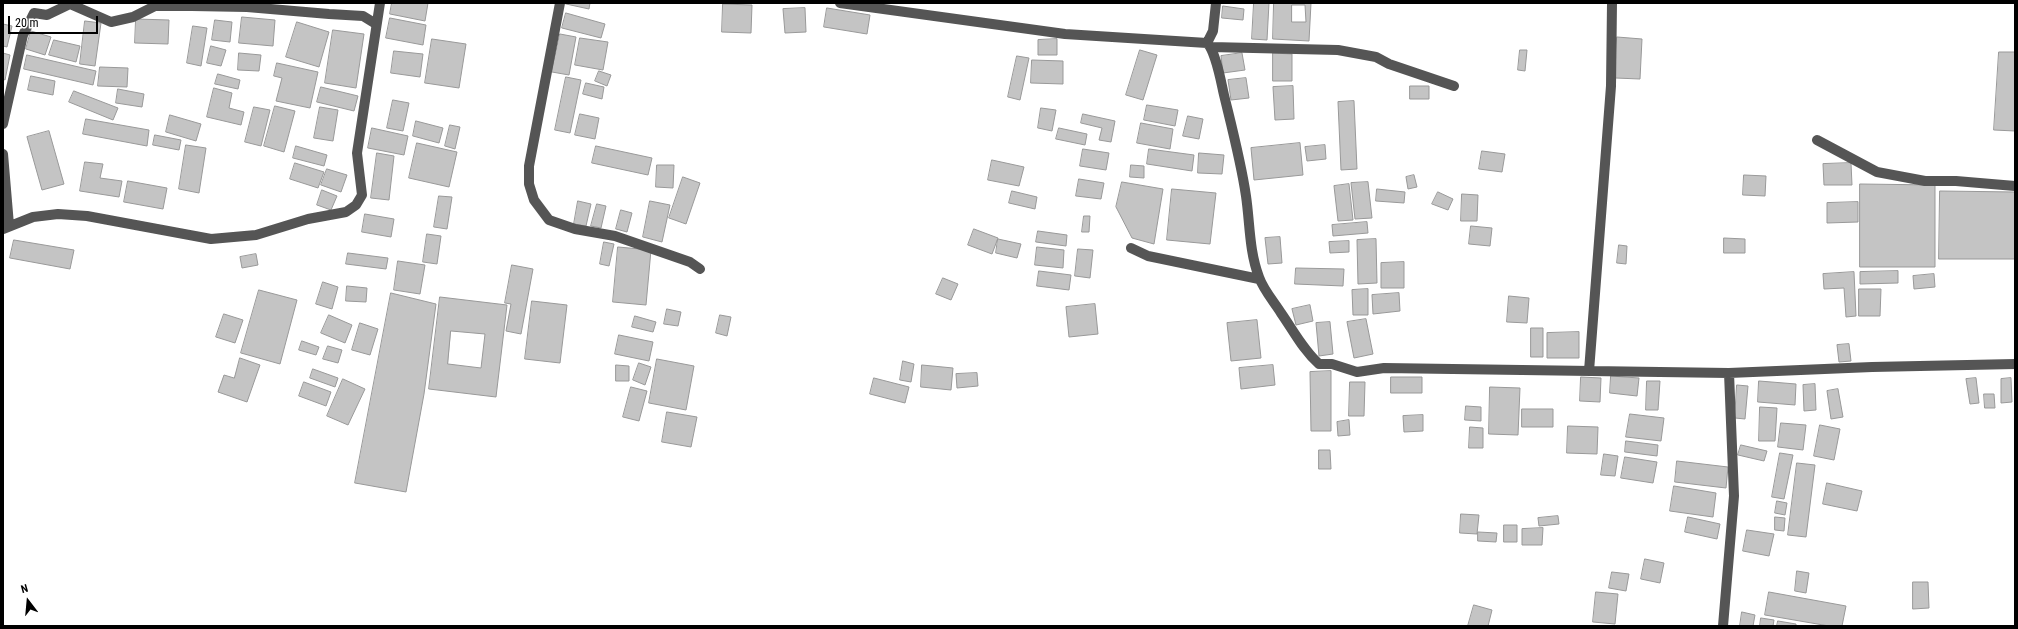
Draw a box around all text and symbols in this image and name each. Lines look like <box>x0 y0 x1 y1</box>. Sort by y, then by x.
scale bar <box>10 8 100 34</box>
text: 20 m <box>15 16 39 30</box>
north arrow <box>8 581 48 621</box>
text: N <box>20 582 30 596</box>

